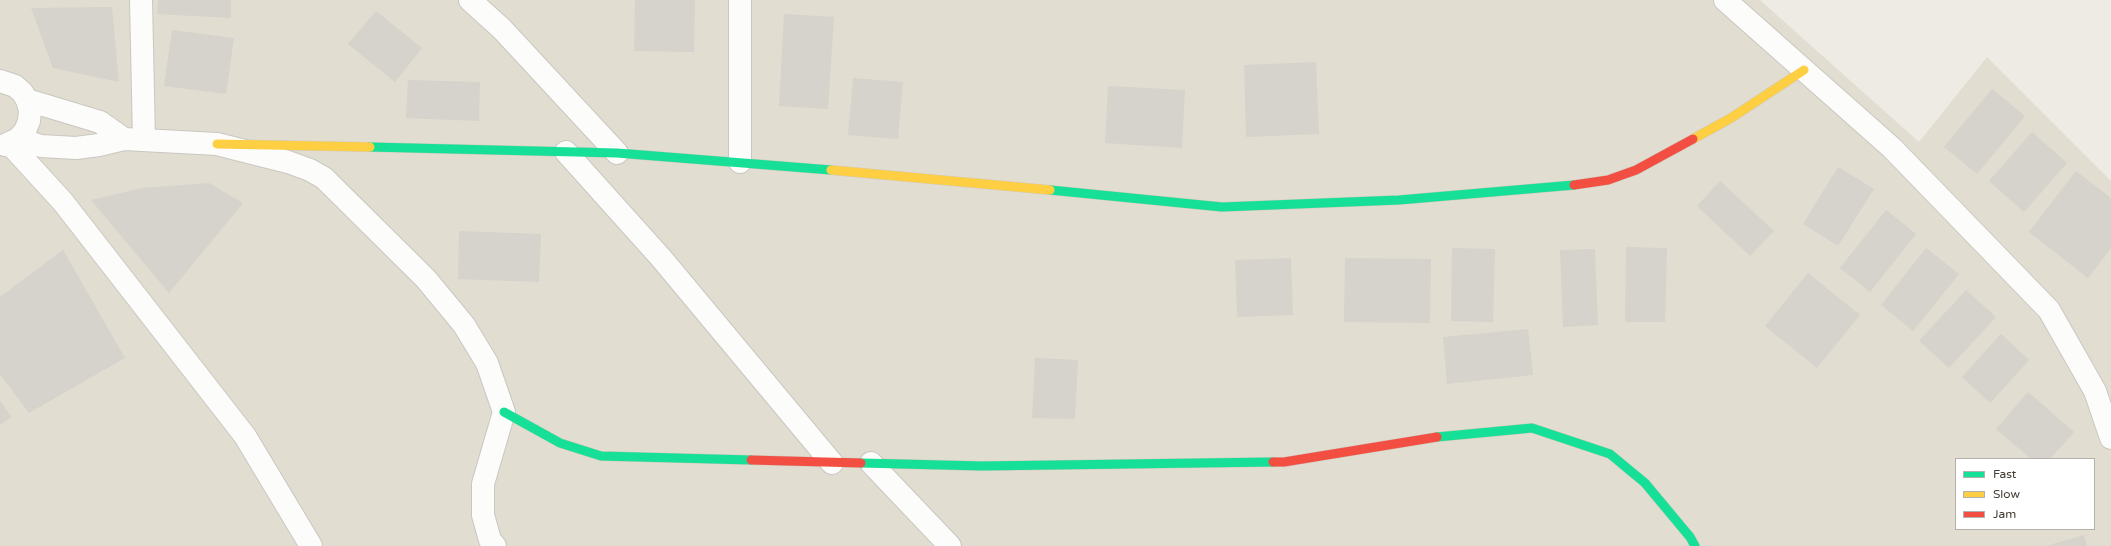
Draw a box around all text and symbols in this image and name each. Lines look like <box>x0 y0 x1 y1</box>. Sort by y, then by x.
legend <box>1955 458 2095 530</box>
text: Fast <box>1993 467 2016 481</box>
text: Slow <box>1993 487 2020 501</box>
text: Jam <box>1993 507 2016 521</box>

